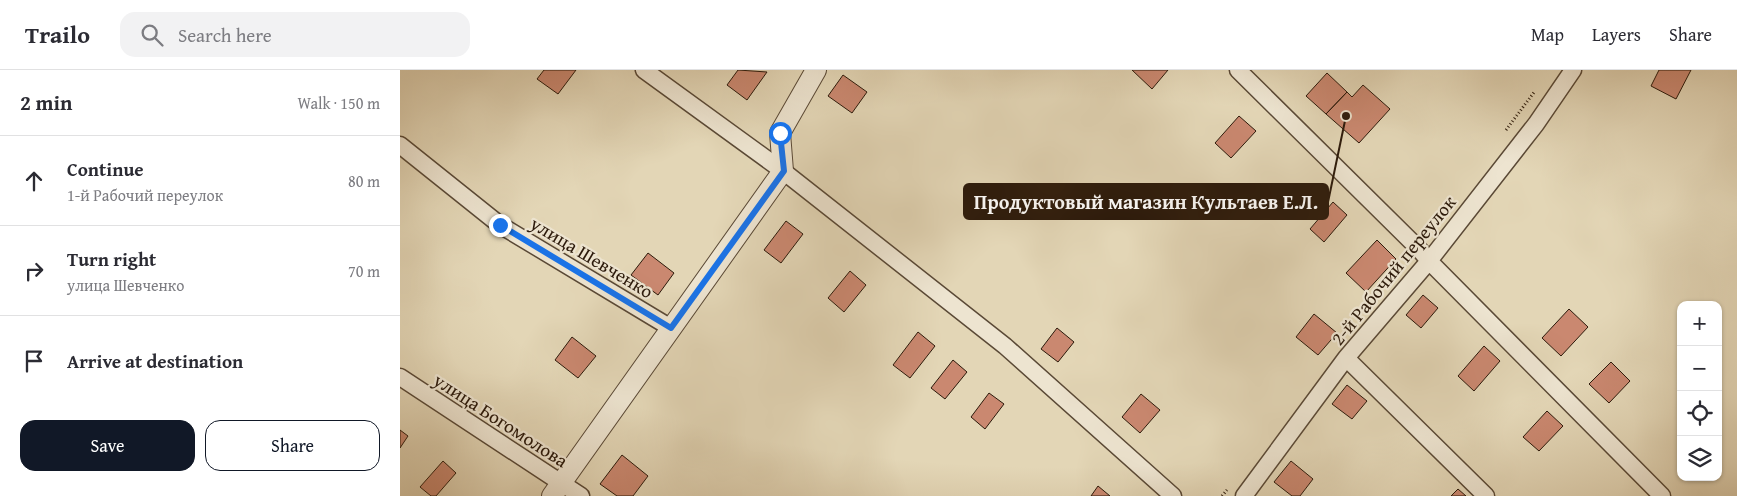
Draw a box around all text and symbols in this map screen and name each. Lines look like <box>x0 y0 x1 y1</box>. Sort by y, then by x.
search box <box>120 12 470 57</box>
text: Trailo <box>25 17 90 52</box>
icon: search <box>138 21 166 49</box>
text: Search here <box>178 21 272 49</box>
text: Map <box>1531 21 1564 48</box>
text: Layers <box>1592 21 1641 48</box>
text: Share <box>1669 21 1712 48</box>
text: 2 min <box>20 87 72 118</box>
text: Walk · 150 m <box>297 91 380 115</box>
route start <box>769 122 792 145</box>
text: Continue <box>67 155 144 183</box>
icon: ahead <box>20 167 48 195</box>
text: 80 m <box>348 169 380 193</box>
text: 1-й Рабочий переулок <box>67 183 223 207</box>
callout: Продуктовый магазин Культаев Е.Л. <box>964 184 1328 219</box>
text: Продуктовый магазин Культаев Е.Л. <box>974 187 1318 216</box>
street label: 2-й Рабочий переулок <box>1324 189 1462 351</box>
street label: улица Шевченко <box>524 209 659 305</box>
route end <box>489 214 512 237</box>
text: Turn right <box>67 245 156 273</box>
icon: right <box>20 257 48 285</box>
text: 70 m <box>348 259 380 283</box>
text: улица Шевченко <box>67 273 184 297</box>
map controls <box>1677 301 1722 481</box>
button: + <box>1677 301 1722 346</box>
button: − <box>1677 346 1722 391</box>
icon: arrive <box>20 347 48 375</box>
text: Arrive at destination <box>67 347 243 375</box>
street label: улица Богомолова <box>427 365 574 474</box>
button: locate <box>1677 391 1722 436</box>
button: Save <box>20 420 195 471</box>
button: Share <box>205 420 380 471</box>
button: layers <box>1677 436 1722 481</box>

